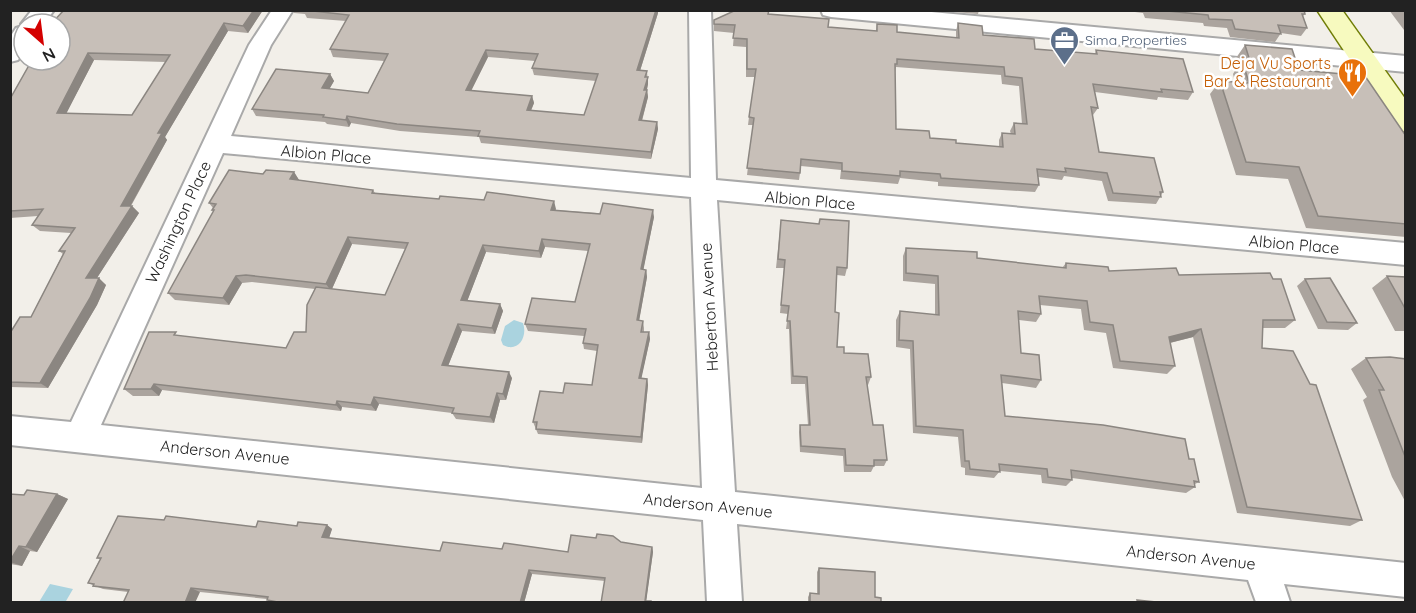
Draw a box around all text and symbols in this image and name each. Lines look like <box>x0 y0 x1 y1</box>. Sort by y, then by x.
north arrow <box>12 12 72 72</box>
office icon: Sima Properties <box>1048 24 1080 66</box>
place label: Sima Properties <box>1085 31 1187 49</box>
text: N <box>39 44 59 67</box>
place label: Deja Vu Sports Bar & Restaurant <box>1204 53 1331 91</box>
restaurant icon: Deja Vu Sports Bar & Restaurant <box>1336 56 1368 98</box>
street label: Albion Place <box>280 140 372 168</box>
street label: Washington Place <box>141 157 215 287</box>
street label: Albion Place <box>764 186 856 214</box>
street label: Albion Place <box>1248 230 1340 258</box>
street label: Heberton Avenue <box>696 242 722 372</box>
street label: Anderson Avenue <box>159 435 291 469</box>
street label: Anderson Avenue <box>642 488 774 522</box>
street label: Anderson Avenue <box>1125 540 1257 574</box>

